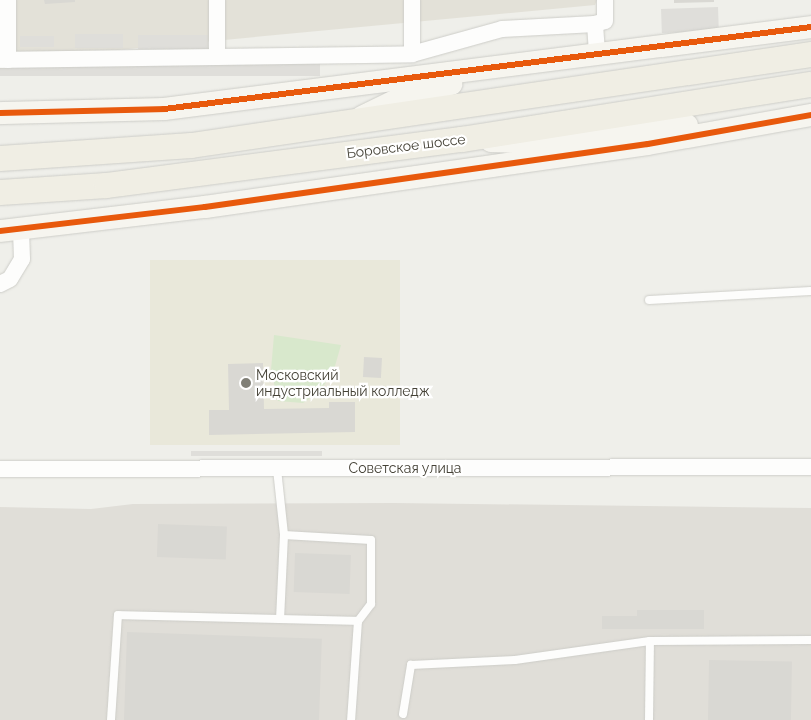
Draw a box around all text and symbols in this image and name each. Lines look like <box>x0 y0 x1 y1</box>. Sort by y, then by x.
street label: Боровское шоссе <box>346 130 466 162</box>
place label: Московский индустриальный колледж <box>256 367 430 400</box>
marker: Московский индустриальный колледж <box>240 377 252 389</box>
street label: Советская улица <box>348 460 462 476</box>

